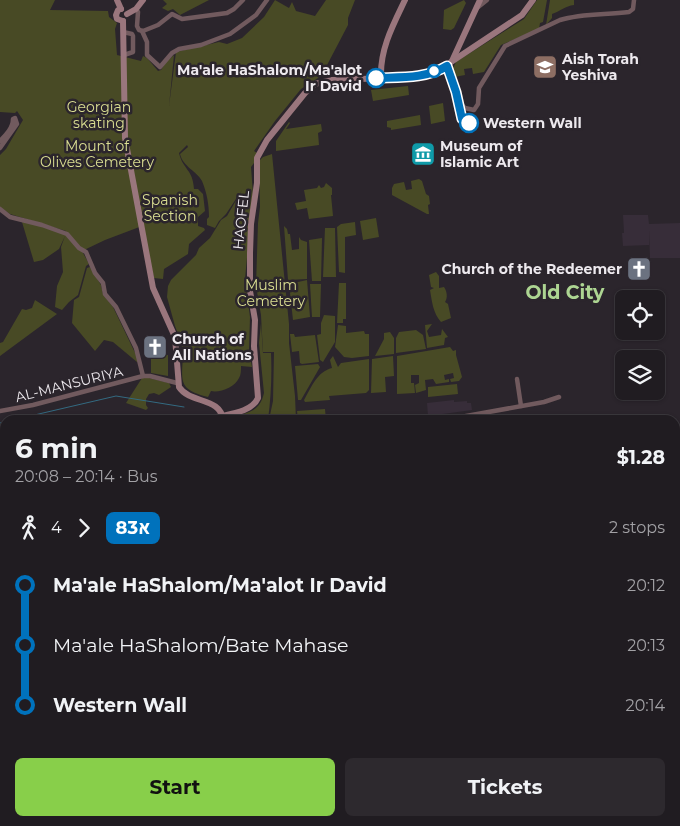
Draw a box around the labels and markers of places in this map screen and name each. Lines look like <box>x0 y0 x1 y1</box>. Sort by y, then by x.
place label: Aish Torah Yeshiva <box>561 50 639 84</box>
school or university icon: Aish Torah Yeshiva <box>532 54 558 80</box>
place label: Ma'ale HaShalom/Ma'alot Ir David <box>177 61 362 95</box>
unlabelled marker <box>427 64 441 78</box>
marker: Ma'ale HaShalom/Ma'alot Ir David <box>366 68 386 88</box>
marker: Western Wall <box>459 113 479 133</box>
place label: Western Wall <box>483 114 582 132</box>
place label: Museum of Islamic Art <box>440 137 523 171</box>
museum icon: Museum of Islamic Art <box>410 141 436 167</box>
church icon: Church of the Redeemer <box>626 256 652 282</box>
place label: Church of the Redeemer <box>442 260 622 278</box>
place label: Church of All Nations <box>171 330 252 364</box>
church icon: Church of All Nations <box>142 334 168 360</box>

